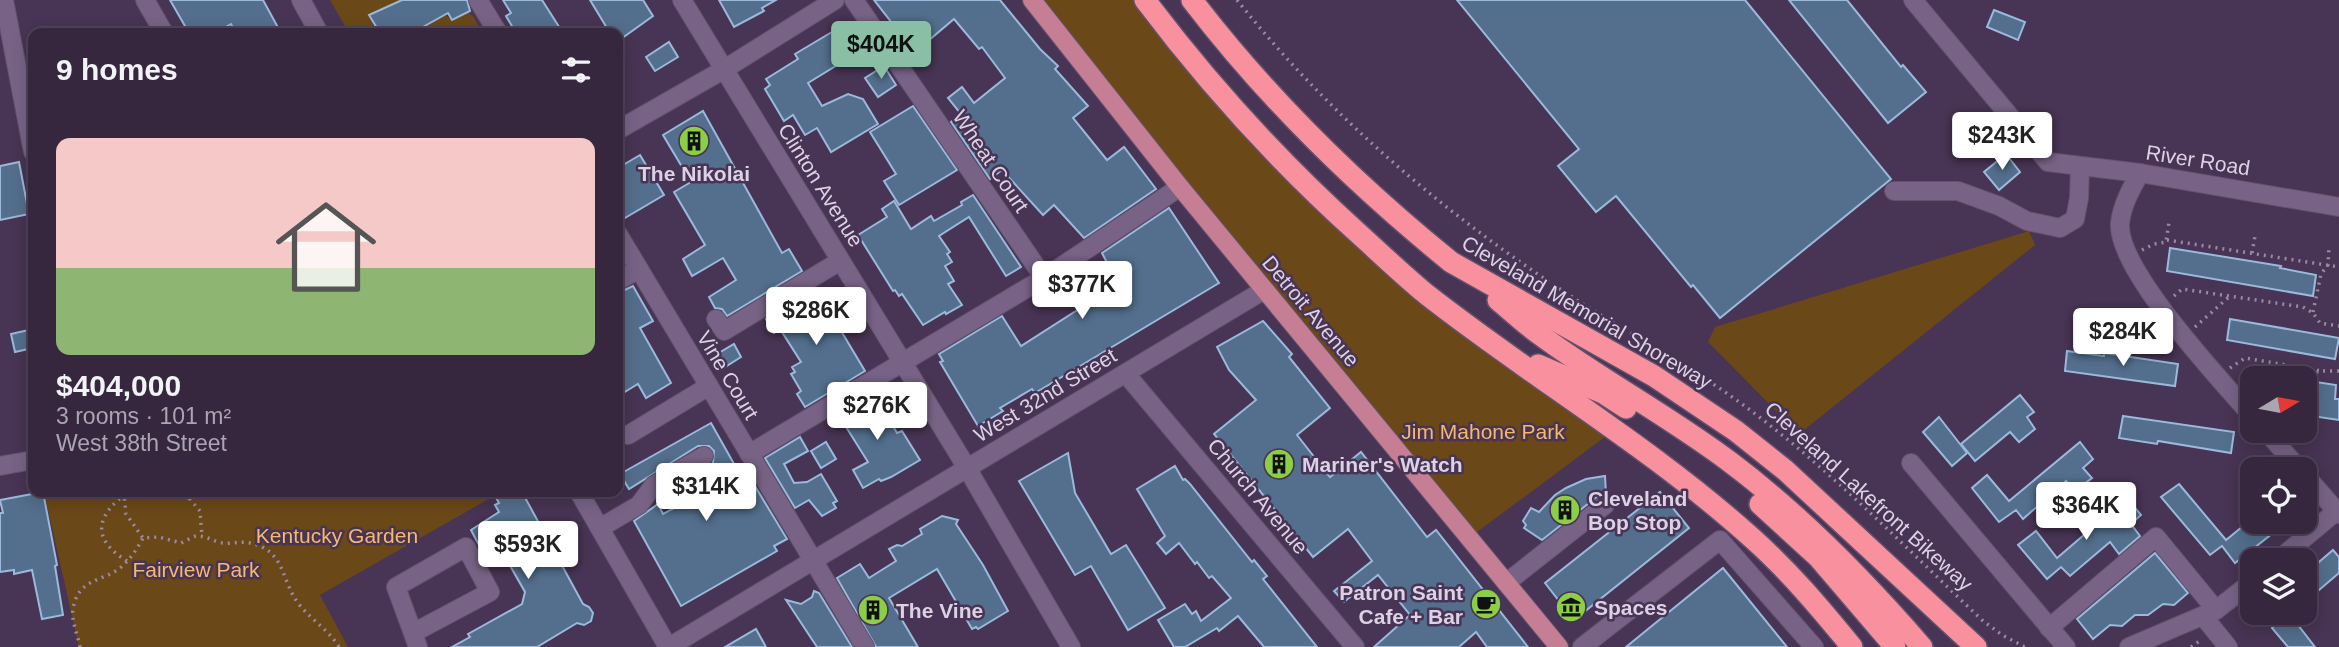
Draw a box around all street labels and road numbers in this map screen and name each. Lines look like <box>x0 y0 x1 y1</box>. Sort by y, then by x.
street label: Wheat Court <box>949 106 1034 216</box>
street label: Clinton Avenue <box>774 119 868 251</box>
street label: River Road <box>2144 140 2252 180</box>
street label: Cleveland Memorial Shoreway <box>1458 231 1716 393</box>
street label: Detroit Avenue <box>1258 251 1364 371</box>
street label: Vine Court <box>693 327 763 423</box>
street label: West 32nd Street <box>970 343 1120 447</box>
street label: Cleveland Lakefront Bikeway <box>1761 397 1978 595</box>
street label: Church Avenue <box>1203 434 1313 558</box>

